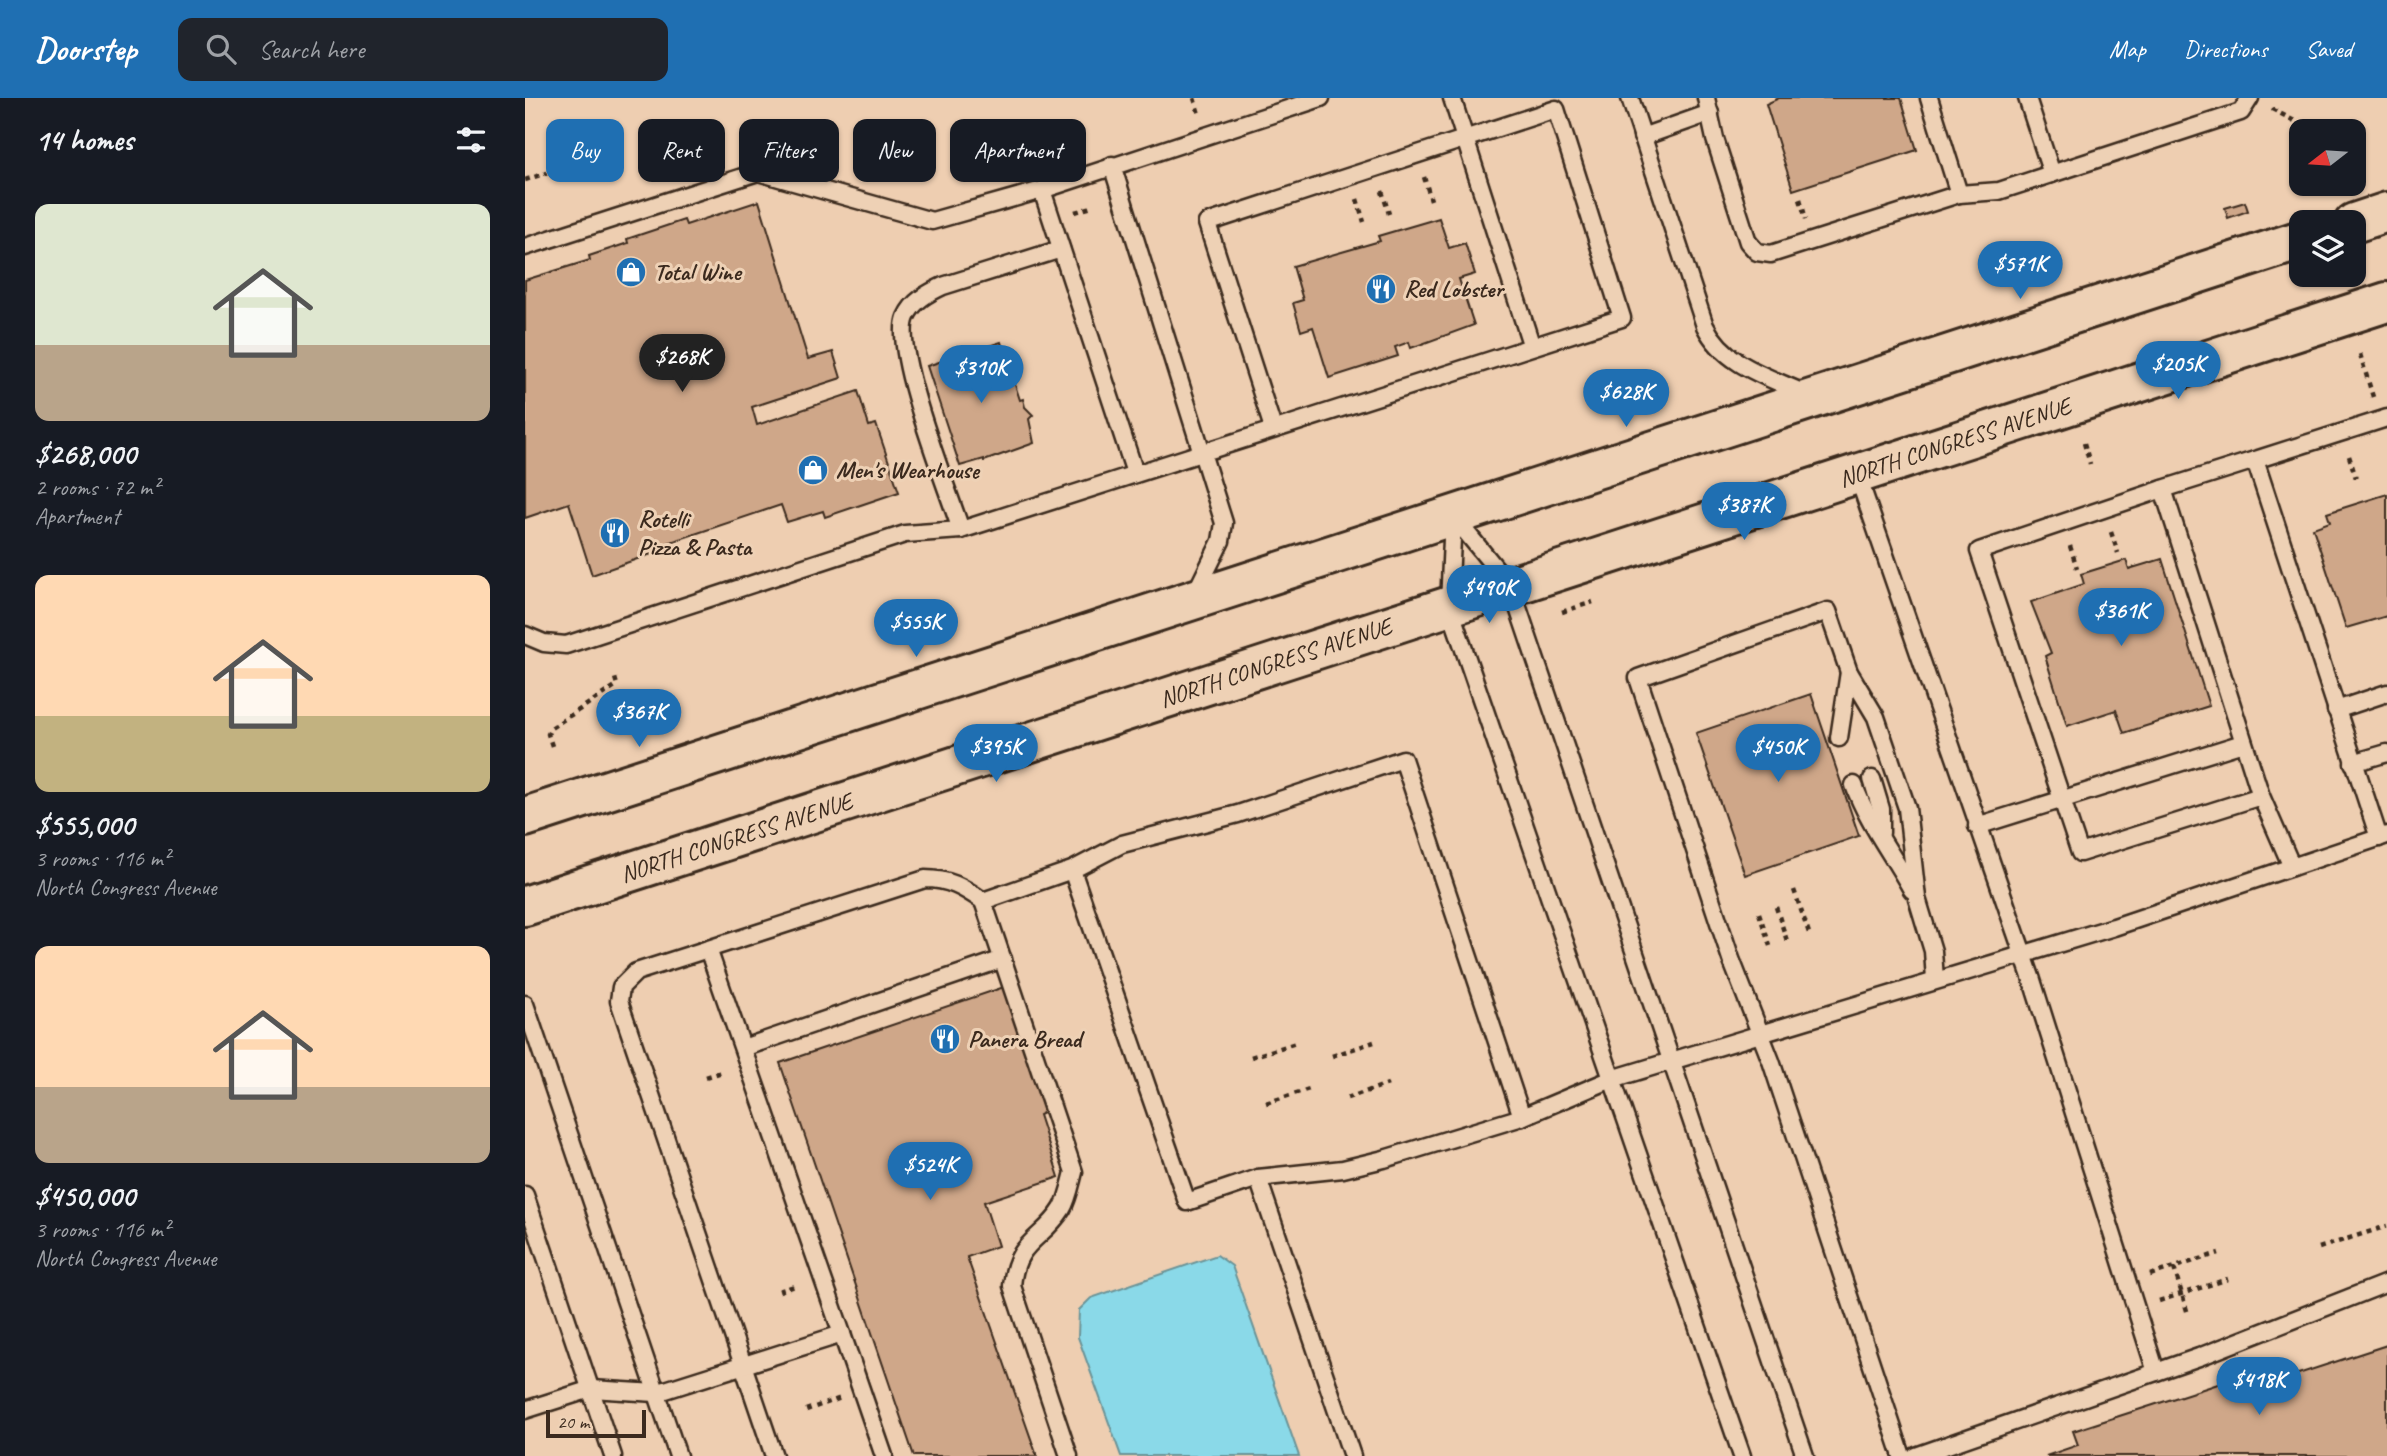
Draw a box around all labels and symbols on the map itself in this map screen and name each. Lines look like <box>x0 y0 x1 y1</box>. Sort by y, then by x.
north arrow <box>2289 119 2366 196</box>
pin: $571K <box>1971 242 2069 301</box>
shop icon: Total Wine <box>614 255 648 289</box>
place label: Total Wine <box>654 257 742 287</box>
restaurant icon: Red Lobster <box>1364 272 1398 306</box>
place label: Red Lobster <box>1404 274 1505 304</box>
pin: $268K <box>633 334 731 394</box>
pin: $205K <box>2129 342 2227 401</box>
pin: $310K <box>932 345 1030 405</box>
pin: $628K <box>1577 370 1675 429</box>
street label: NORTH CONGRESS AVENUE <box>1835 390 2078 494</box>
shop icon: Men's Wearhouse <box>796 453 830 487</box>
place label: Men's Wearhouse <box>836 455 981 485</box>
pin: $387K <box>1695 482 1793 542</box>
place label: Rotelli Pizza & Pasta <box>638 504 754 562</box>
restaurant icon: Rotelli Pizza & Pasta <box>598 516 632 550</box>
pin: $490K <box>1440 566 1538 625</box>
pin: $361K <box>2072 588 2170 648</box>
pin: $555K <box>867 600 965 659</box>
street label: NORTH CONGRESS AVENUE <box>1156 610 1398 714</box>
pin: $367K <box>590 690 688 749</box>
pin: $395K <box>947 724 1045 784</box>
pin: $450K <box>1729 724 1827 784</box>
street label: NORTH CONGRESS AVENUE <box>616 785 859 889</box>
restaurant icon: Panera Bread <box>928 1022 962 1056</box>
place label: Panera Bread <box>968 1024 1086 1054</box>
pin: $524K <box>881 1142 979 1202</box>
pin: $418K <box>2210 1358 2308 1417</box>
scale bar <box>546 1407 646 1439</box>

